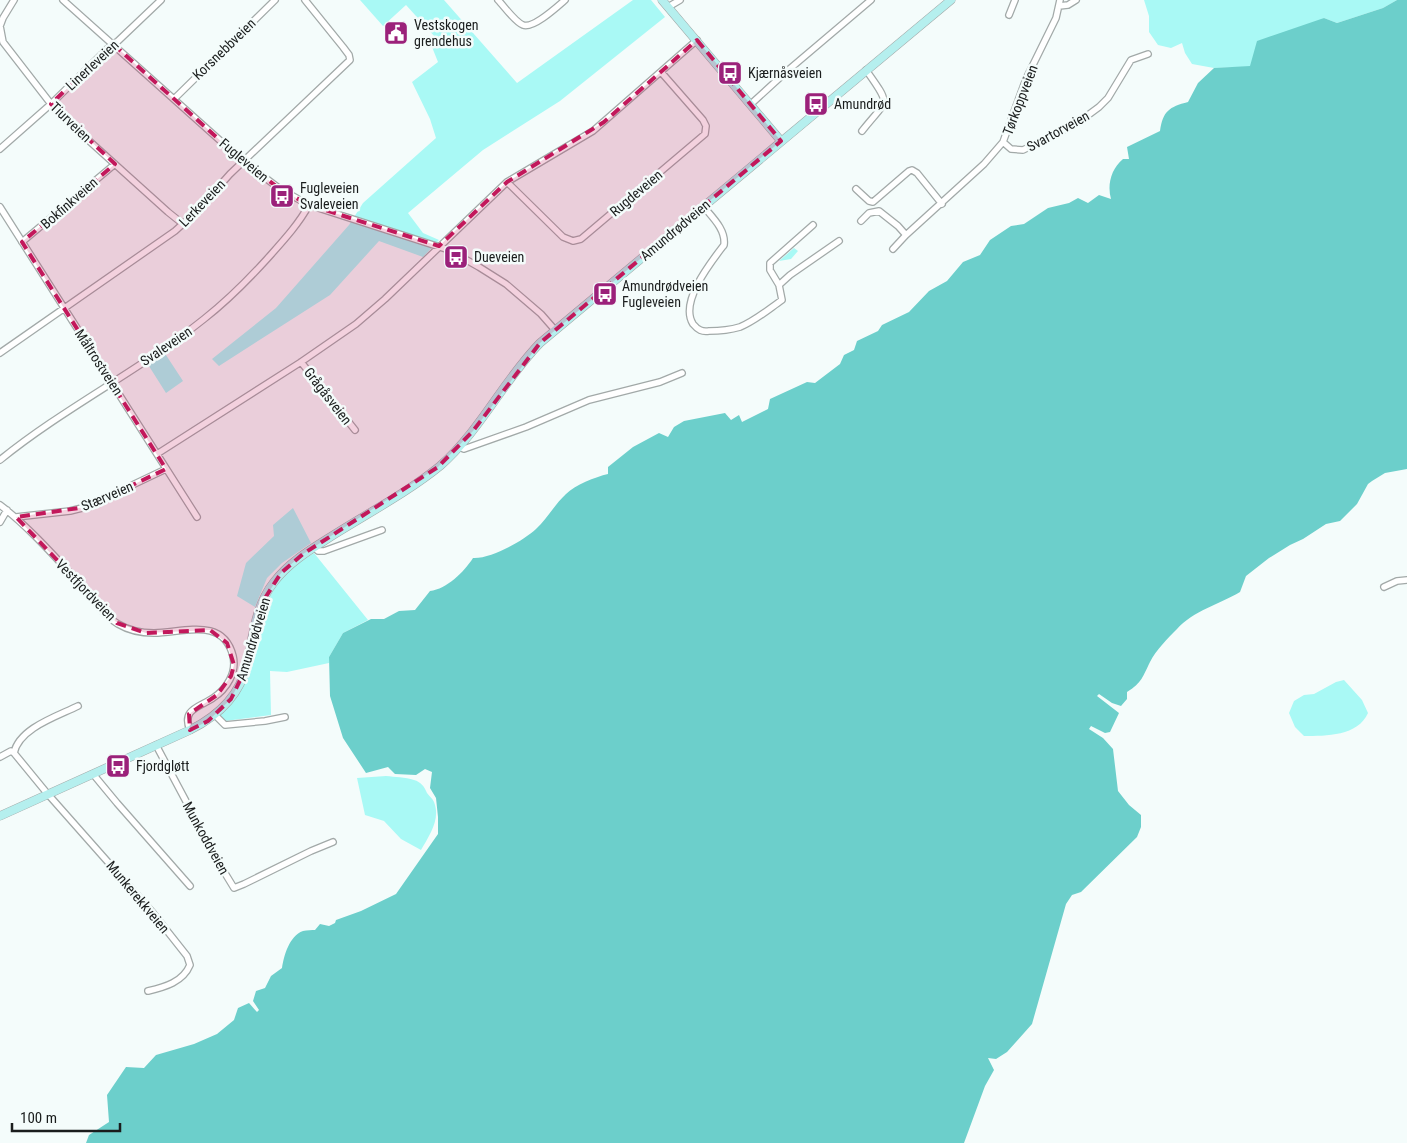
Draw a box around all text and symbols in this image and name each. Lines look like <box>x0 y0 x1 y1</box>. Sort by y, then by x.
street label: Korsnebbveien <box>189 15 259 83</box>
place label: Vestskogen grendehus <box>414 17 479 49</box>
public building icon: Vestskogen grendehus <box>383 20 409 46</box>
street label: Linerleveien <box>62 37 122 93</box>
bus stop icon: Kjærnåsveien <box>717 60 743 86</box>
street label: Tørkoppveien <box>999 63 1041 137</box>
place label: Kjærnåsveien <box>748 65 822 81</box>
bus stop icon: Amundrød <box>803 91 829 117</box>
place label: Amundrød <box>834 96 891 112</box>
street label: Tiurveien <box>47 99 95 145</box>
street label: Svartorveien <box>1024 107 1092 155</box>
street label: Fugleveien <box>216 135 272 185</box>
street label: Rugdeveien <box>607 166 665 220</box>
street label: Bokfinkveien <box>37 174 101 232</box>
street label: Lerkeveien <box>176 176 228 230</box>
place label: Fugleveien Svaleveien <box>300 180 359 212</box>
bus stop icon: Fugleveien Svaleveien <box>269 183 295 209</box>
street label: Amundrødveien <box>637 196 713 264</box>
bus stop icon: Dueveien <box>443 244 469 270</box>
place label: Dueveien <box>474 249 524 265</box>
place label: Amundrødveien Fugleveien <box>622 278 708 310</box>
bus stop icon: Amundrødveien Fugleveien <box>592 281 618 307</box>
street label: Svaleveien <box>137 323 195 369</box>
street label: Måltrostveien <box>72 326 126 398</box>
street label: Grågåsveien <box>301 364 355 428</box>
street label: Stærveien <box>79 478 135 514</box>
street label: Vestfjordveien <box>53 556 119 624</box>
street label: Amundrødveien <box>233 595 273 683</box>
bus stop icon: Fjordgløtt <box>105 753 131 779</box>
place label: Fjordgløtt <box>136 758 189 774</box>
street label: Munkoddveien <box>180 799 232 877</box>
street label: Munkerekkveien <box>103 858 173 936</box>
scale bar <box>12 1100 120 1132</box>
text: 100 m <box>20 1109 57 1127</box>

